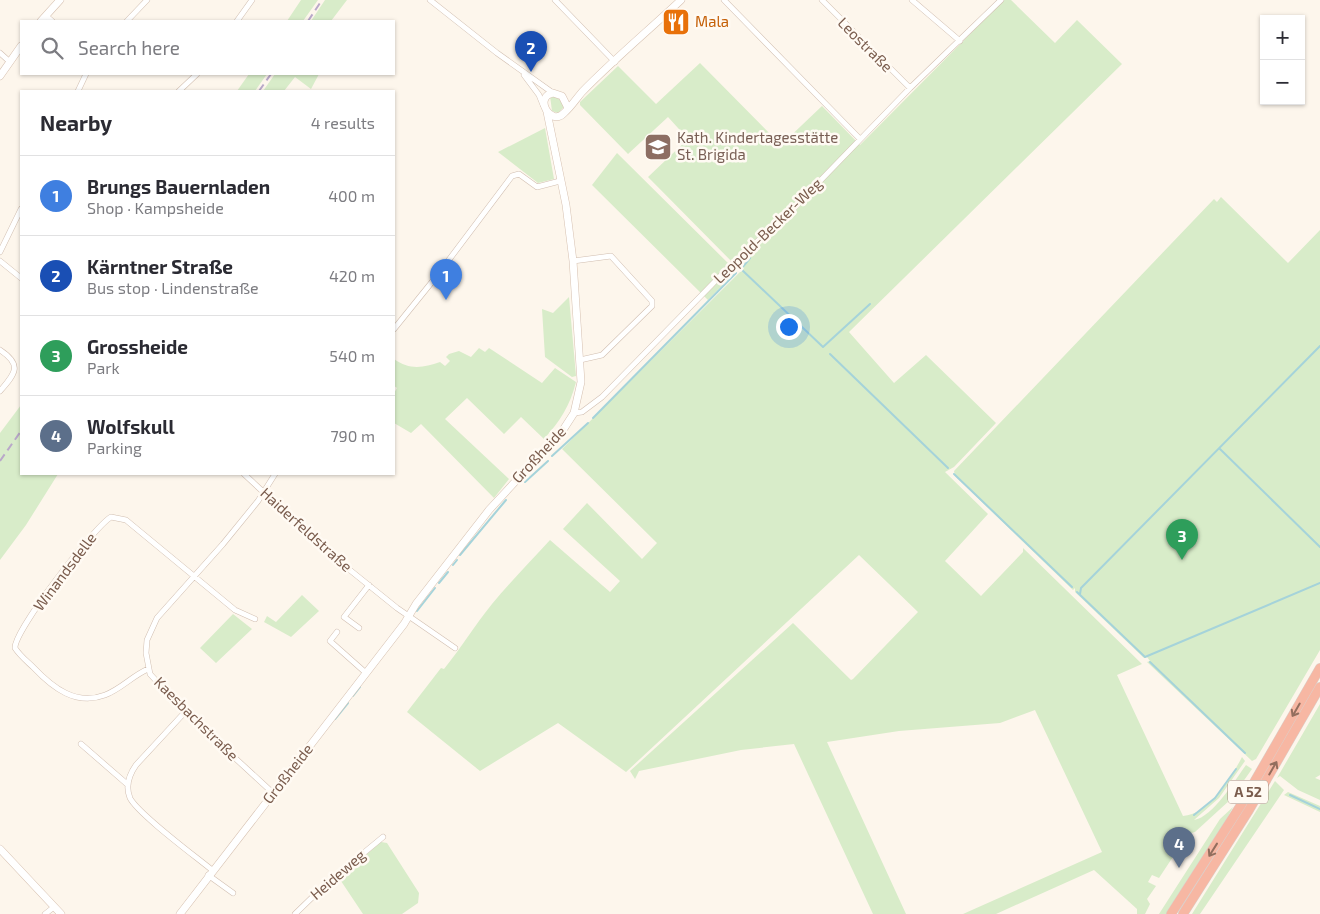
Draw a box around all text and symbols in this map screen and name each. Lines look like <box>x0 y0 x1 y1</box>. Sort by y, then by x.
restaurant icon: Mala <box>661 7 691 37</box>
place label: Mala <box>695 12 729 30</box>
street label: Leostraße <box>835 13 897 75</box>
map controls <box>1260 15 1305 105</box>
button: + <box>1260 15 1305 60</box>
search box <box>20 20 395 75</box>
pin: 2 <box>515 31 547 72</box>
icon: search <box>38 34 66 62</box>
text: Search here <box>78 36 180 59</box>
button: − <box>1260 60 1305 105</box>
text: Nearby <box>40 110 112 135</box>
text: 4 results <box>311 113 375 132</box>
place label: Kath. Kindertagesstätte St. Brigida <box>677 128 838 163</box>
school or university icon: Kath. Kindertagesstätte St. Brigida <box>643 132 673 162</box>
street label: Leopold-Becker-Weg <box>709 173 826 287</box>
text: Brungs Bauernladen <box>87 175 270 198</box>
text: 1 <box>53 186 59 205</box>
text: 400 m <box>328 186 375 205</box>
text: Shop · Kampsheide <box>87 198 224 217</box>
text: Kärntner Straße <box>87 255 233 278</box>
pin: 1 <box>430 259 462 300</box>
text: 2 <box>51 266 61 285</box>
text: 420 m <box>329 266 375 285</box>
text: Bus stop · Lindenstraße <box>87 278 259 297</box>
your location <box>776 314 802 340</box>
text: Grossheide <box>87 335 188 358</box>
text: 3 <box>51 346 61 365</box>
text: 540 m <box>329 346 375 365</box>
text: Park <box>87 358 120 377</box>
text: Wolfskull <box>87 415 175 438</box>
street label: Großheide <box>507 422 569 486</box>
text: 4 <box>51 426 61 445</box>
text: 790 m <box>330 426 375 445</box>
text: Parking <box>87 438 142 457</box>
street label: Haiderfeldstraße <box>257 483 356 575</box>
pin: 3 <box>1166 519 1198 560</box>
street label: Winandsdelle <box>29 529 100 614</box>
street label: Kaesbachstraße <box>151 673 242 764</box>
one-way arrow <box>1290 703 1300 717</box>
street label: Großheide <box>258 740 316 807</box>
one-way arrow <box>1268 762 1278 776</box>
road number: A 52 <box>1228 780 1268 804</box>
pin: 4 <box>1163 827 1195 868</box>
one-way arrow <box>1207 842 1217 856</box>
street label: Heideweg <box>306 845 369 903</box>

